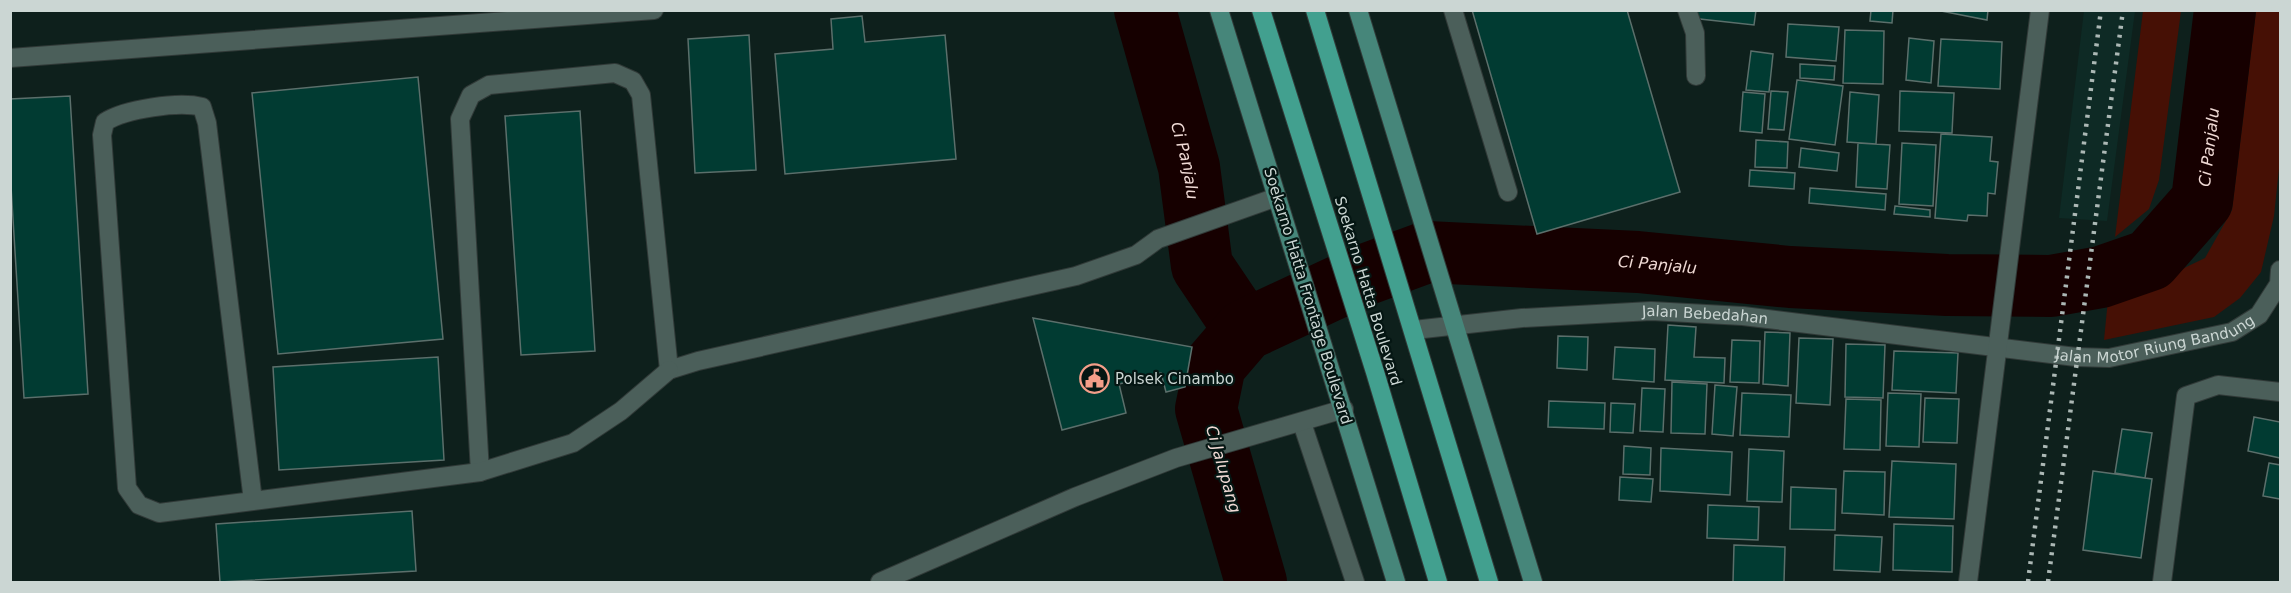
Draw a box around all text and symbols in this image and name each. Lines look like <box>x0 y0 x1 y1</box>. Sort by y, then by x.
water label: Ci Panjalu <box>2195 107 2223 188</box>
water label: Ci Panjalu <box>1167 120 1202 201</box>
street label: Soekarno Hatta Frontage Boulevard <box>1260 165 1356 427</box>
street label: Soekarno Hatta Boulevard <box>1331 194 1405 388</box>
water label: Ci Panjalu <box>1617 252 1698 278</box>
street label: Jalan Bebedahan <box>1640 302 1769 328</box>
street label: Jalan Motor Riung Bandung <box>2053 311 2258 367</box>
public building icon: Polsek Cinambo <box>1078 363 1110 395</box>
place label: Polsek Cinambo <box>1115 370 1234 388</box>
water label: Ci Jalupang <box>1202 423 1245 515</box>

